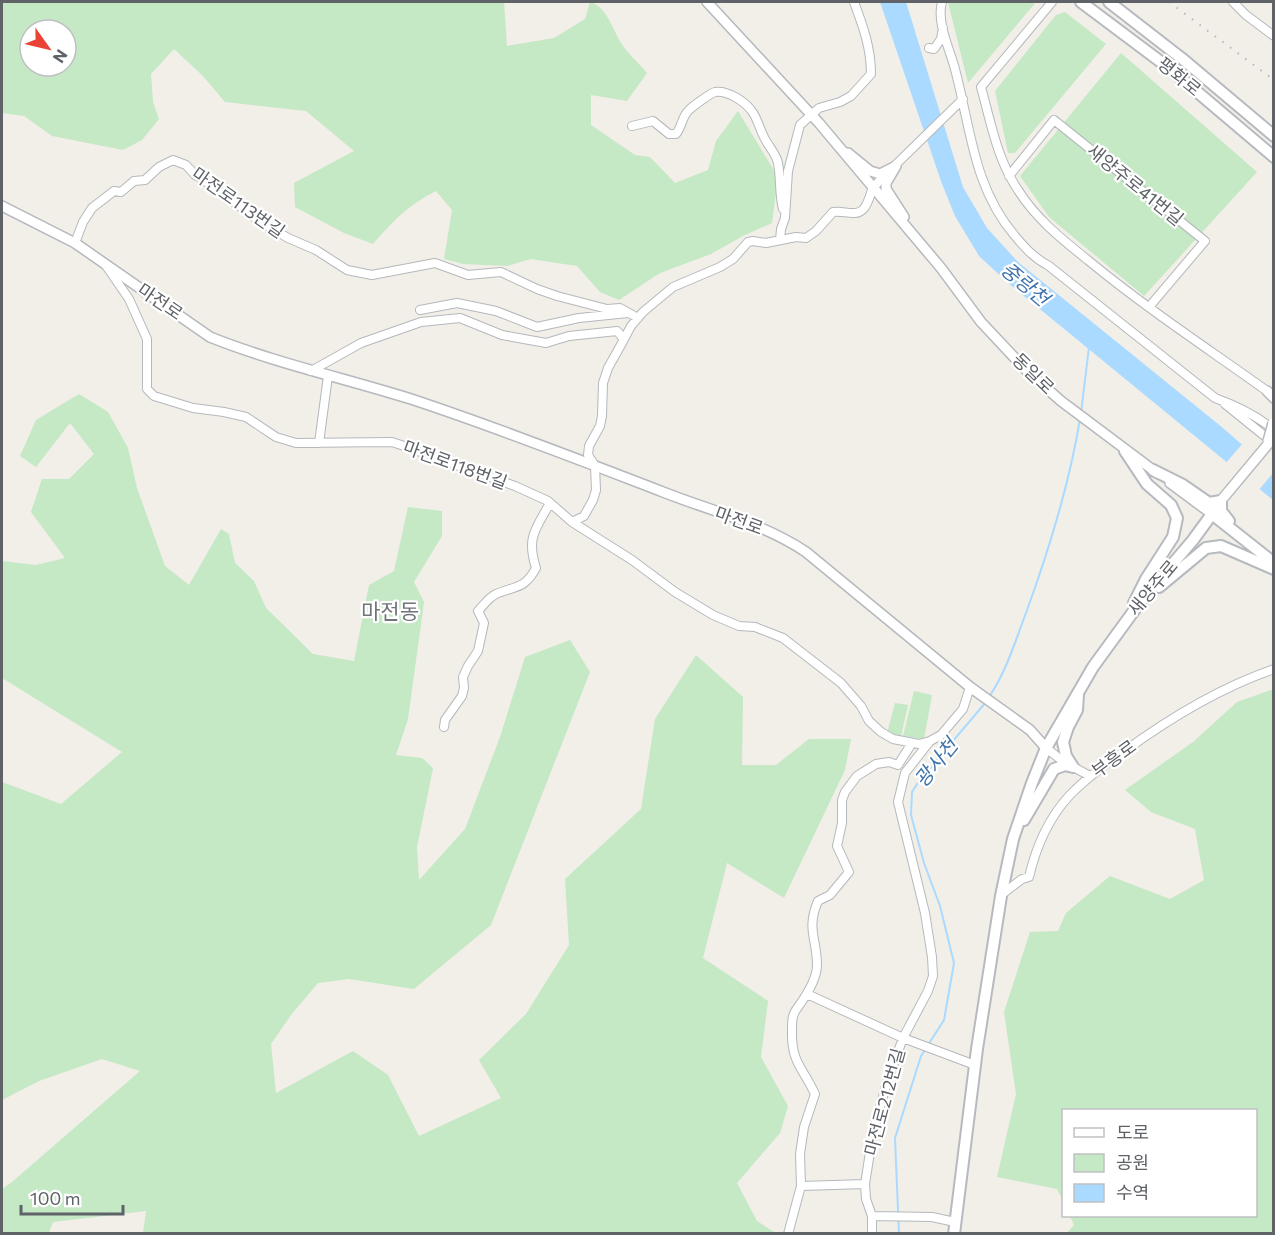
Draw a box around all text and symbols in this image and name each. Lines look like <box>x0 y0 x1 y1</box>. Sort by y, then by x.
north arrow <box>18 18 78 78</box>
text: N <box>50 46 72 67</box>
street label: 평화로 <box>1153 52 1206 100</box>
street label: 새양주로41번길 <box>1083 139 1188 230</box>
street label: 마전로113번길 <box>188 162 289 242</box>
water label: 중랑천 <box>997 256 1056 312</box>
street label: 마전로 <box>134 278 187 324</box>
street label: 동일로 <box>1008 348 1059 398</box>
street label: 마전로118번길 <box>400 435 510 493</box>
street label: 마전로 <box>712 501 766 539</box>
street label: 새양주로 <box>1123 555 1182 620</box>
district label: 마전동 <box>361 598 419 623</box>
water label: 광사천 <box>909 731 964 791</box>
street label: 부흥로 <box>1087 735 1140 782</box>
street label: 마전로212번길 <box>859 1046 909 1158</box>
legend <box>1062 1109 1257 1217</box>
text: 도로 <box>1116 1121 1149 1143</box>
text: 공원 <box>1116 1151 1149 1173</box>
scale bar <box>21 1178 123 1216</box>
text: 수역 <box>1116 1181 1149 1203</box>
text: 100 m <box>30 1187 80 1209</box>

